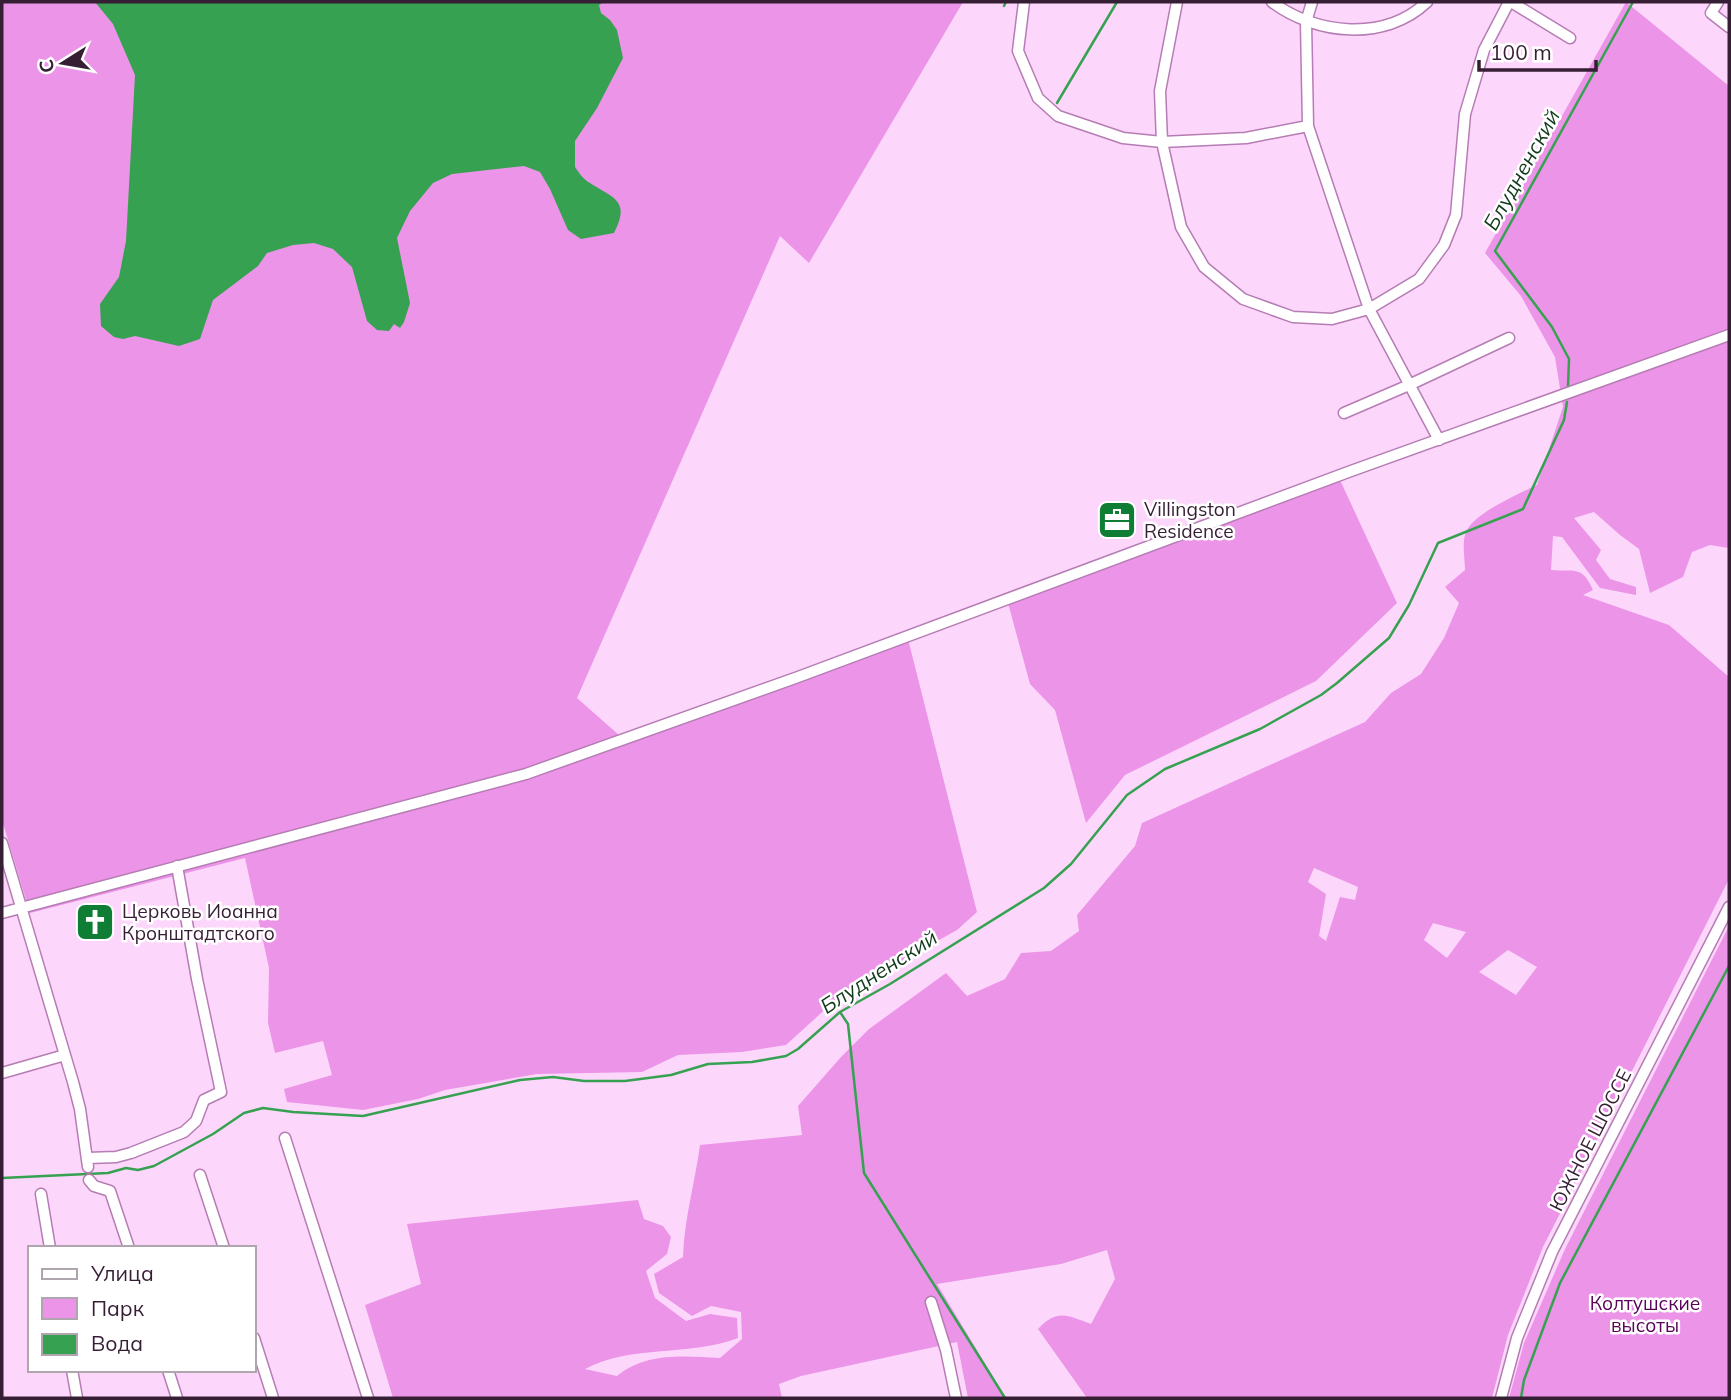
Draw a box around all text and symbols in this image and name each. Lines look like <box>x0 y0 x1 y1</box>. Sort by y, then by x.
north arrow <box>28 28 98 98</box>
scale bar <box>1479 28 1596 72</box>
text: 100 m <box>1490 39 1552 65</box>
text: С <box>33 58 59 75</box>
water label: Блудненский <box>1477 105 1565 234</box>
place label: Villingston Residence <box>1144 497 1236 543</box>
office icon: Villingston Residence <box>1096 499 1138 541</box>
place label: Церковь Иоанна Кронштадтского <box>122 899 278 945</box>
church icon: Церковь Иоанна Кронштадтского <box>74 901 116 943</box>
water label: Блудненский <box>815 924 942 1019</box>
street label: ЮЖНОЕ ШОССЕ <box>1544 1065 1636 1215</box>
legend <box>28 1246 256 1372</box>
text: Улица <box>90 1260 154 1286</box>
park label: Колтушские высоты <box>1590 1291 1700 1337</box>
text: Парк <box>91 1295 145 1321</box>
text: Вода <box>91 1330 143 1356</box>

